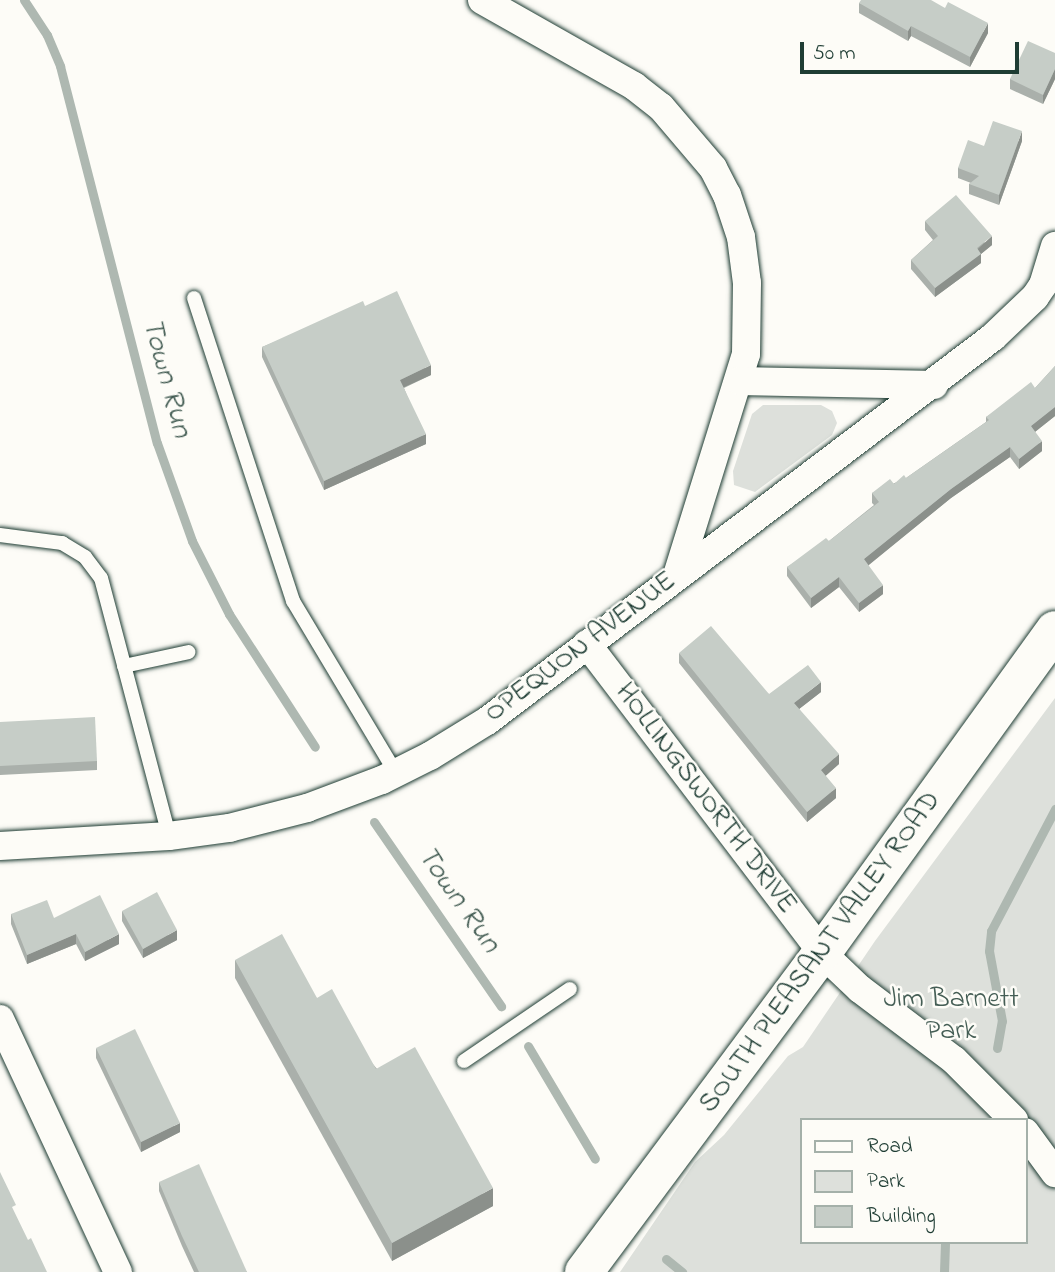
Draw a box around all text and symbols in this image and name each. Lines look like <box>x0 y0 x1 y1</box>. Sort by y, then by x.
scale bar <box>803 28 1022 72</box>
text: 50 m <box>813 39 856 69</box>
water label: Town Run <box>133 314 199 442</box>
street label: OPEQUON AVENUE <box>479 565 683 731</box>
street label: HOLLINGSWORTH DRIVE <box>607 677 803 921</box>
street label: SOUTH PLEASANT VALLEY ROAD <box>693 786 949 1120</box>
water label: Town Run <box>408 840 508 960</box>
park label: Jim Barnett Park <box>883 983 1019 1049</box>
legend <box>800 1118 1027 1244</box>
text: Road <box>867 1132 913 1162</box>
text: Park <box>867 1167 905 1197</box>
text: Building <box>867 1202 936 1232</box>

